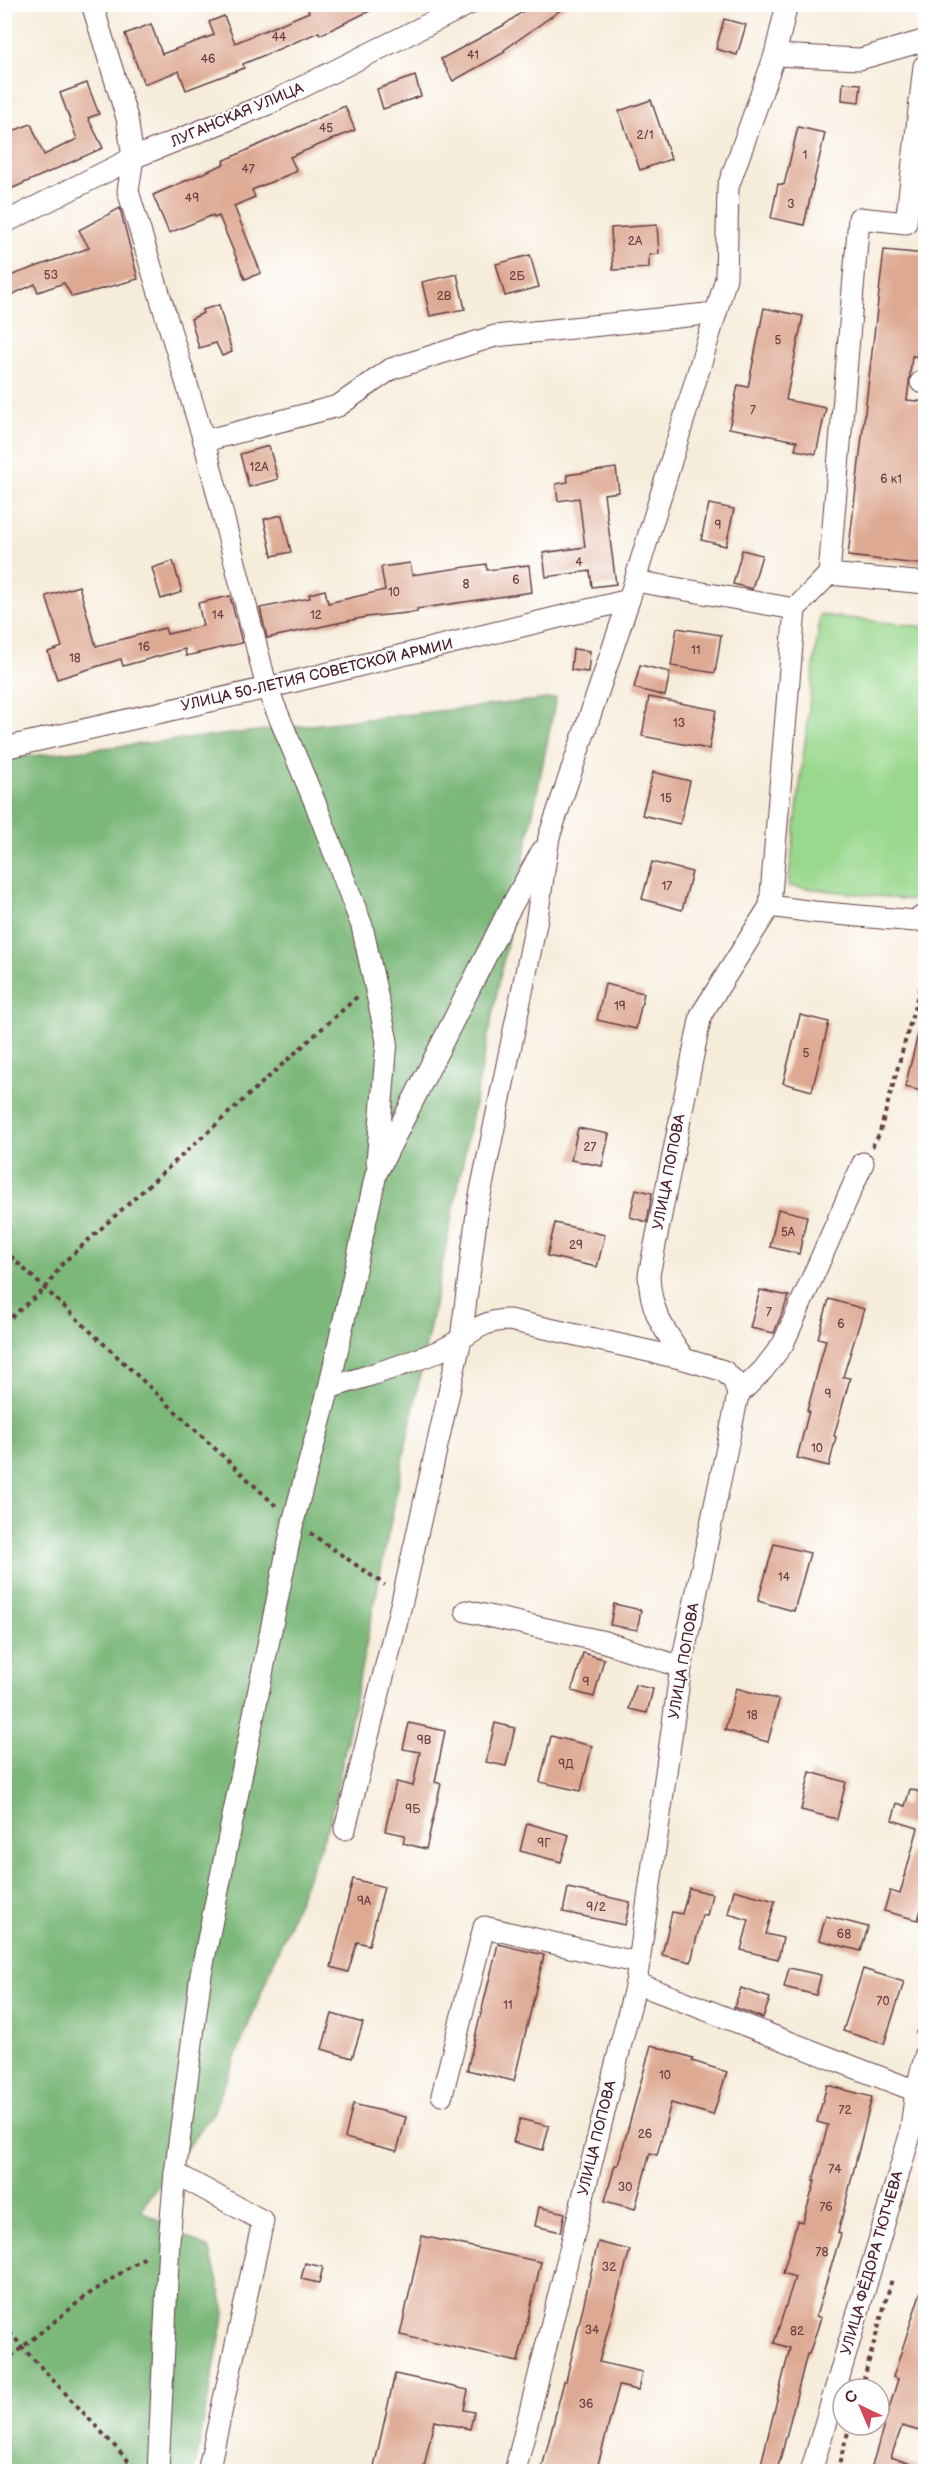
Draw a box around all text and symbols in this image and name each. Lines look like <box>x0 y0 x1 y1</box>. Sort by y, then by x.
house number: 44 <box>272 30 287 45</box>
house number: 41 <box>467 48 479 63</box>
house number: 46 <box>201 52 215 67</box>
street label: ЛУГАНСКАЯ УЛИЦА <box>167 78 307 152</box>
house number: 45 <box>319 121 333 136</box>
house number: 2/1 <box>636 128 654 143</box>
house number: 1 <box>803 148 807 163</box>
house number: 47 <box>241 162 255 177</box>
house number: 49 <box>185 191 199 206</box>
house number: 3 <box>787 197 795 212</box>
house number: 2А <box>628 234 643 249</box>
house number: 53 <box>44 268 58 283</box>
house number: 2Б <box>509 269 525 284</box>
house number: 2В <box>437 289 452 304</box>
house number: 5 <box>775 333 782 348</box>
house number: 7 <box>750 403 756 418</box>
house number: 12А <box>250 460 269 475</box>
house number: 6 к1 <box>880 472 902 487</box>
house number: 9 <box>715 518 722 533</box>
house number: 4 <box>575 555 583 570</box>
house number: 6 <box>512 573 520 588</box>
house number: 8 <box>463 577 470 592</box>
house number: 10 <box>388 585 400 600</box>
house number: 14 <box>212 608 225 623</box>
house number: 12 <box>310 608 322 623</box>
street label: УЛИЦА 50-ЛЕТИЯ СОВЕТСКОЙ АРМИИ <box>179 634 455 716</box>
house number: 16 <box>138 640 150 655</box>
house number: 11 <box>691 643 701 658</box>
house number: 18 <box>69 651 81 666</box>
house number: 13 <box>673 716 685 731</box>
house number: 15 <box>660 791 672 806</box>
house number: 17 <box>662 879 672 894</box>
house number: 19 <box>614 999 626 1014</box>
house number: 5 <box>803 1046 810 1061</box>
street label: УЛИЦА ПОПОВА <box>648 1112 690 1232</box>
house number: 27 <box>584 1140 597 1155</box>
house number: 5А <box>781 1225 796 1240</box>
house number: 29 <box>569 1238 583 1253</box>
house number: 7 <box>766 1305 772 1320</box>
house number: 6 <box>837 1317 845 1332</box>
house number: 9 <box>825 1387 832 1402</box>
house number: 10 <box>811 1441 823 1456</box>
house number: 14 <box>778 1570 791 1585</box>
street label: УЛИЦА ПОПОВА <box>664 1601 704 1721</box>
house number: 9 <box>583 1675 590 1690</box>
house number: 18 <box>746 1708 758 1723</box>
house number: 9В <box>417 1733 432 1748</box>
house number: 9Д <box>558 1757 574 1772</box>
house number: 9Б <box>405 1802 421 1817</box>
house number: 9Г <box>537 1836 551 1851</box>
house number: 9А <box>357 1894 372 1909</box>
house number: 9/2 <box>586 1900 606 1915</box>
house number: 68 <box>837 1927 851 1942</box>
house number: 70 <box>877 1994 889 2009</box>
house number: 11 <box>503 1998 513 2013</box>
house number: 10 <box>659 2068 671 2083</box>
street label: УЛИЦА ПОПОВА <box>574 2078 621 2197</box>
house number: 72 <box>839 2103 851 2118</box>
house number: 26 <box>638 2127 652 2142</box>
house number: 74 <box>828 2162 842 2177</box>
street label: УЛИЦА ФЁДОРА ТЮТЧЕВА <box>837 2168 908 2357</box>
house number: 30 <box>618 2180 632 2195</box>
house number: 76 <box>819 2200 833 2215</box>
house number: 78 <box>816 2245 828 2260</box>
house number: 32 <box>602 2260 616 2275</box>
house number: 34 <box>585 2323 600 2338</box>
house number: 82 <box>790 2324 804 2339</box>
north arrow <box>831 2377 891 2437</box>
text: С <box>841 2387 862 2408</box>
house number: 36 <box>579 2397 593 2412</box>

